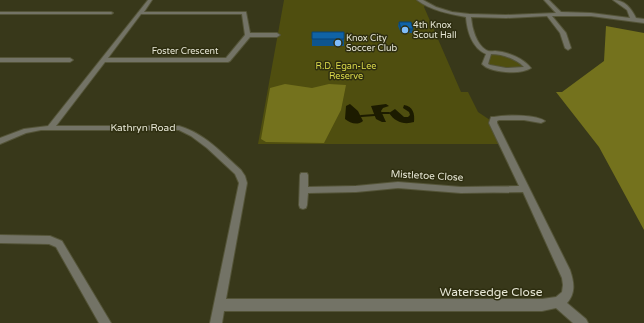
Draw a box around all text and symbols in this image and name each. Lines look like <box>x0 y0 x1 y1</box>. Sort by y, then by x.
place label: 4th Knox Scout Hall <box>413 20 456 41</box>
marker: 4th Knox Scout Hall <box>400 25 410 35</box>
place label: Knox City Soccer Club <box>346 33 397 54</box>
marker: Knox City Soccer Club <box>333 38 343 48</box>
street label: Foster Crescent <box>152 46 219 57</box>
park label: R.D. Egan-Lee Reserve <box>316 61 376 82</box>
street label: Kathryn Road <box>110 122 176 134</box>
street label: Mistletoe Close <box>390 168 464 184</box>
street label: Watersedge Close <box>440 285 543 299</box>

